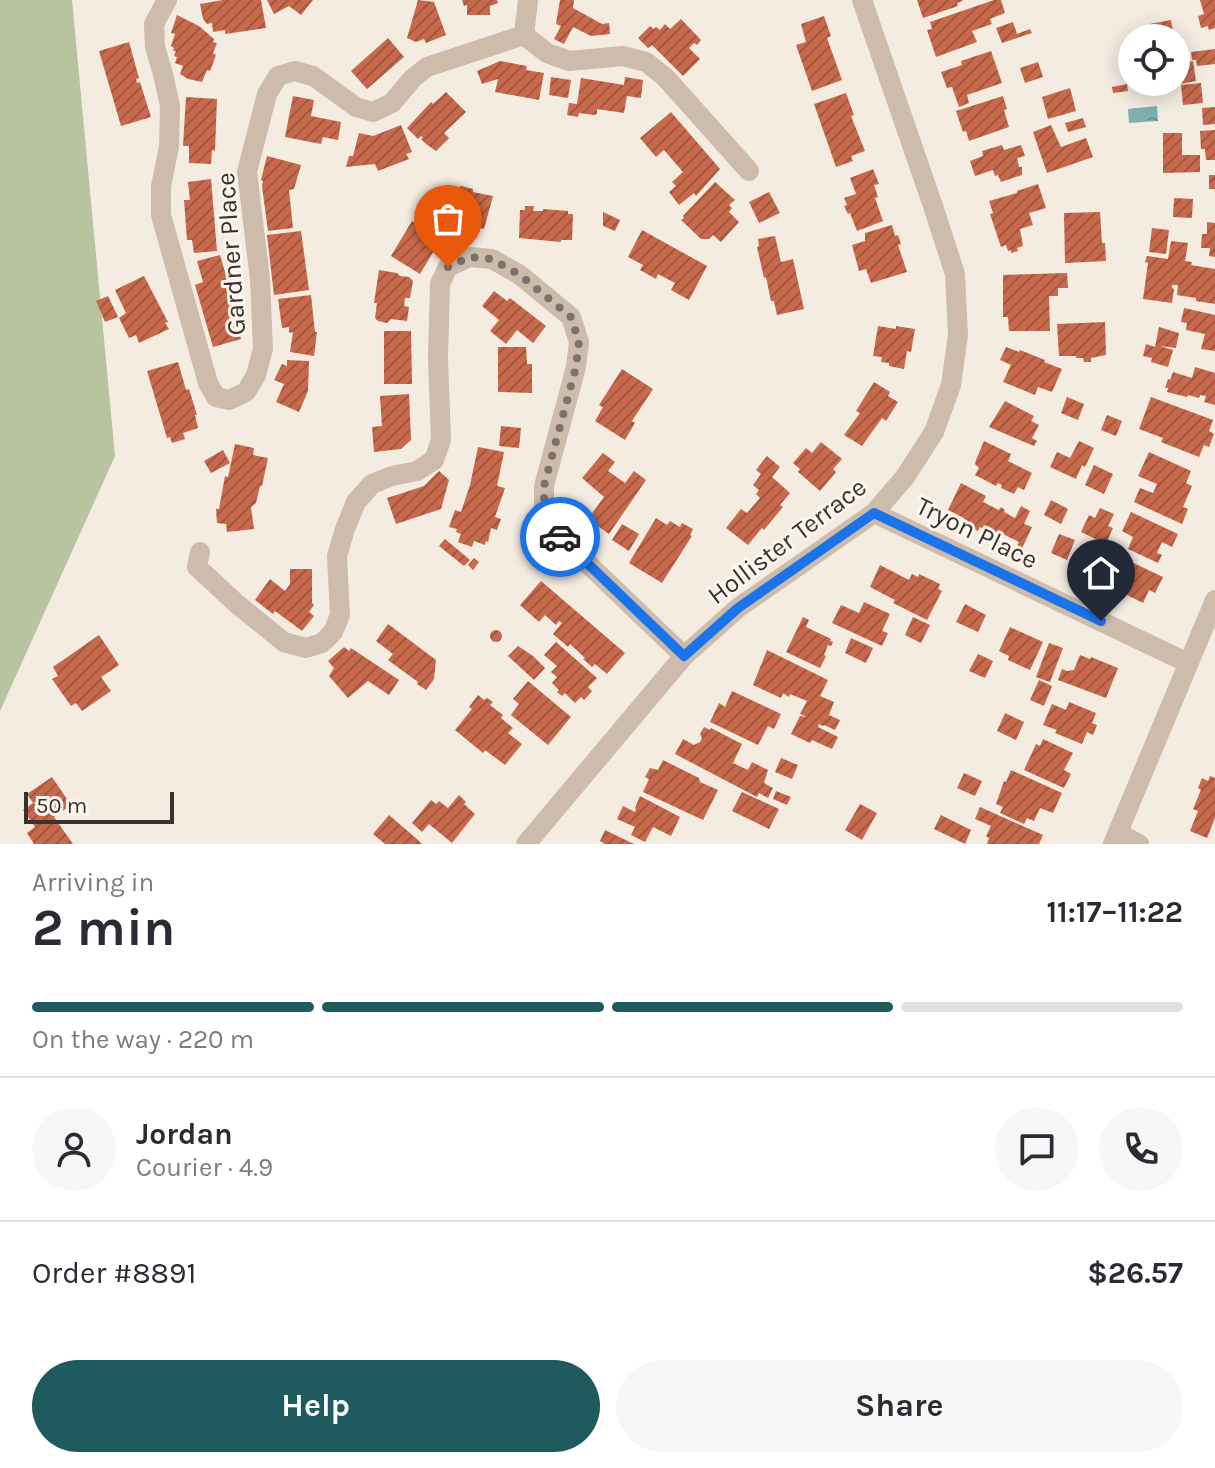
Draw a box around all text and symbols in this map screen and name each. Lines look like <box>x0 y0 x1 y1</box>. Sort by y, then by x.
map controls <box>1118 24 1190 96</box>
button: locate <box>1118 24 1190 96</box>
street label: Gardner Place <box>210 172 252 336</box>
pin <box>414 185 482 267</box>
icon: bag <box>426 197 470 241</box>
street label: Hollister Terrace <box>702 471 872 611</box>
street label: Tryon Place <box>911 490 1043 576</box>
courier <box>520 497 600 577</box>
icon: car <box>538 515 582 559</box>
pin <box>1067 539 1135 621</box>
icon: home <box>1079 551 1123 595</box>
scale bar <box>24 788 174 824</box>
text: 50 m <box>36 793 87 819</box>
text: Arriving in <box>32 867 154 898</box>
text: 11:17–11:22 <box>1046 894 1183 930</box>
text: 2 min <box>32 897 175 958</box>
text: On the way · 220 m <box>32 1024 254 1055</box>
button: person <box>32 1107 116 1191</box>
button: chat <box>995 1107 1079 1191</box>
button: phone <box>1099 1107 1183 1191</box>
text: Jordan <box>136 1116 233 1152</box>
text: Courier · 4.9 <box>136 1152 273 1183</box>
text: Order #8891 <box>32 1255 196 1291</box>
text: $26.57 <box>1087 1255 1183 1291</box>
button: Help <box>32 1360 600 1452</box>
button: Share <box>616 1360 1183 1452</box>

